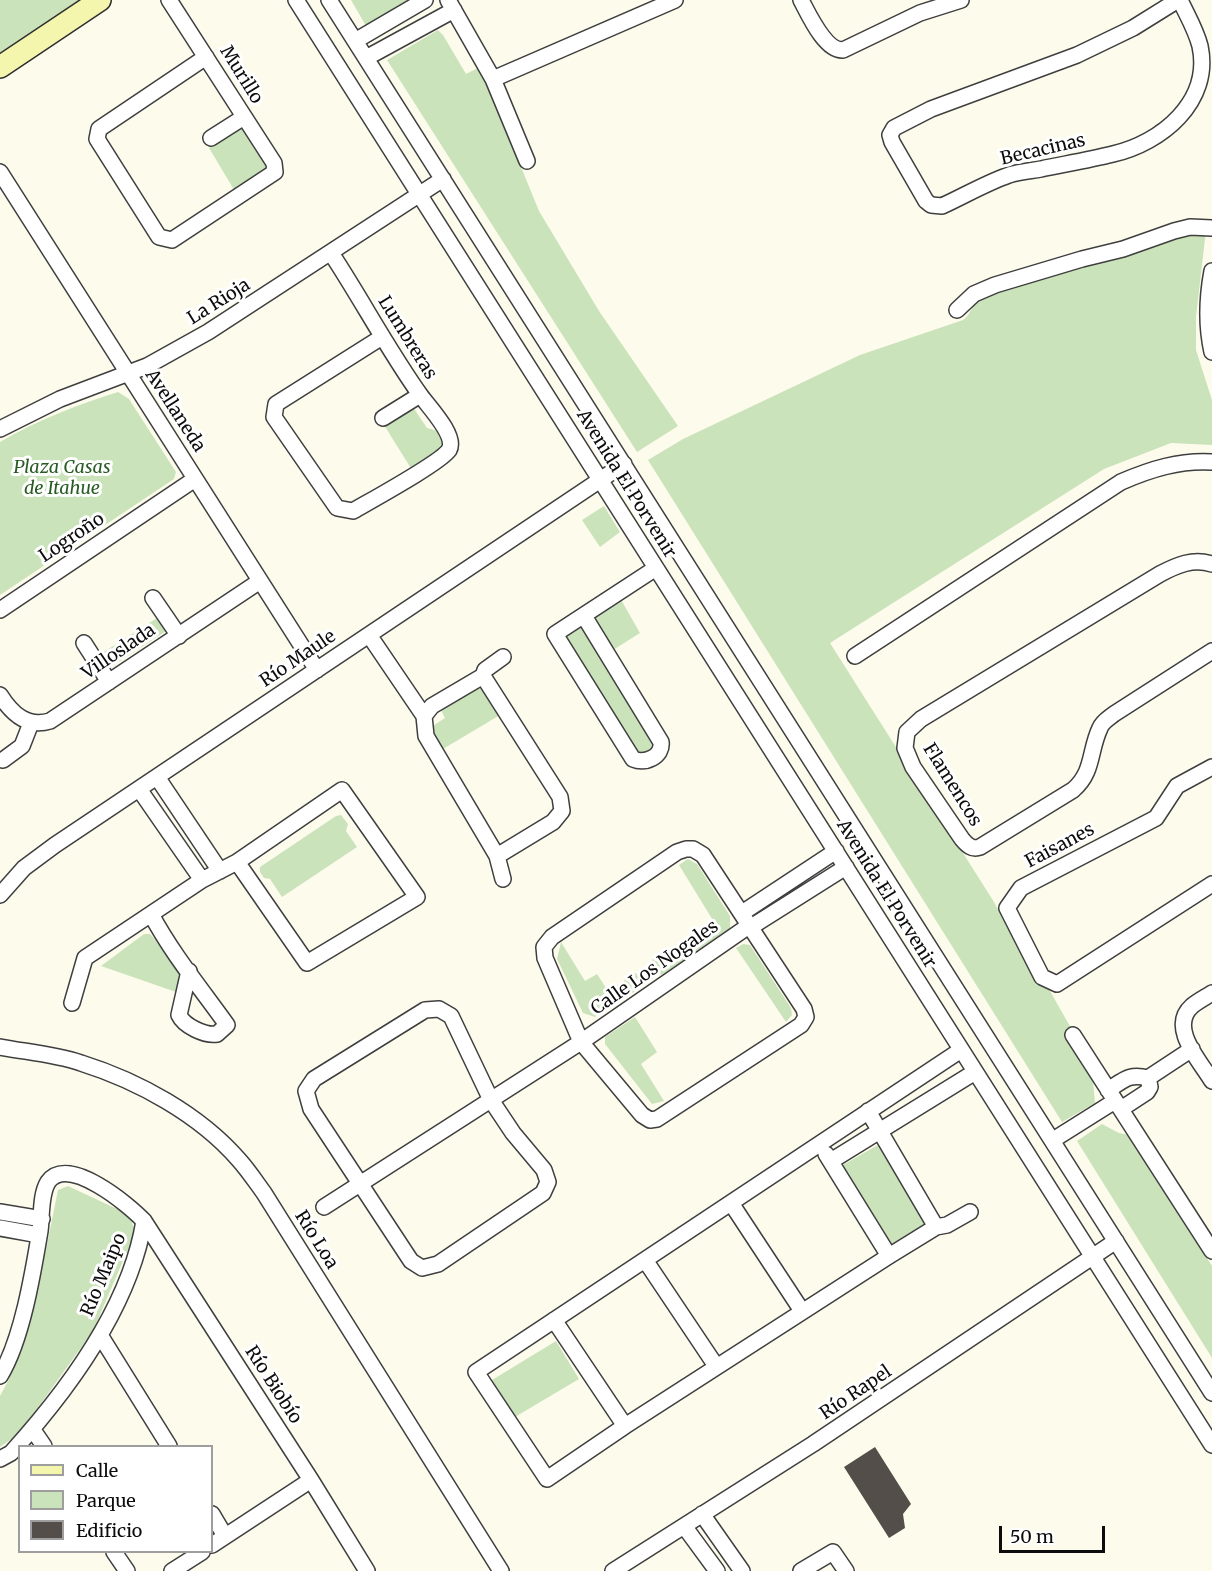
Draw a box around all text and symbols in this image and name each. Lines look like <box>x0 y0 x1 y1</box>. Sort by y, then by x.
street label: Murillo <box>215 42 267 108</box>
street label: Becacinas <box>999 130 1087 170</box>
street label: La Rioja <box>184 274 254 330</box>
street label: Lumbreras <box>373 292 441 384</box>
street label: Avellaneda <box>140 366 210 456</box>
street label: Avenida El Porvenir <box>572 406 680 562</box>
park label: Plaza Casas de Itahue <box>13 457 111 500</box>
street label: Logroño <box>35 508 109 568</box>
street label: Villoslada <box>78 620 160 684</box>
street label: Río Maule <box>256 626 340 692</box>
street label: Flamencos <box>918 740 986 830</box>
street label: Avenida El Porvenir <box>832 816 940 972</box>
street label: Faisanes <box>1022 819 1098 873</box>
street label: Calle Los Nogales <box>587 916 723 1020</box>
street label: Río Loa <box>290 1207 342 1273</box>
street label: Río Maipo <box>77 1230 131 1320</box>
street label: Río Biobío <box>240 1342 306 1428</box>
street label: Río Rapel <box>816 1361 896 1425</box>
legend <box>18 1445 213 1553</box>
text: Calle <box>76 1459 118 1482</box>
text: Parque <box>76 1489 136 1512</box>
scale bar <box>1002 1514 1108 1552</box>
text: Edificio <box>76 1519 142 1542</box>
text: 50 m <box>1010 1525 1054 1548</box>

